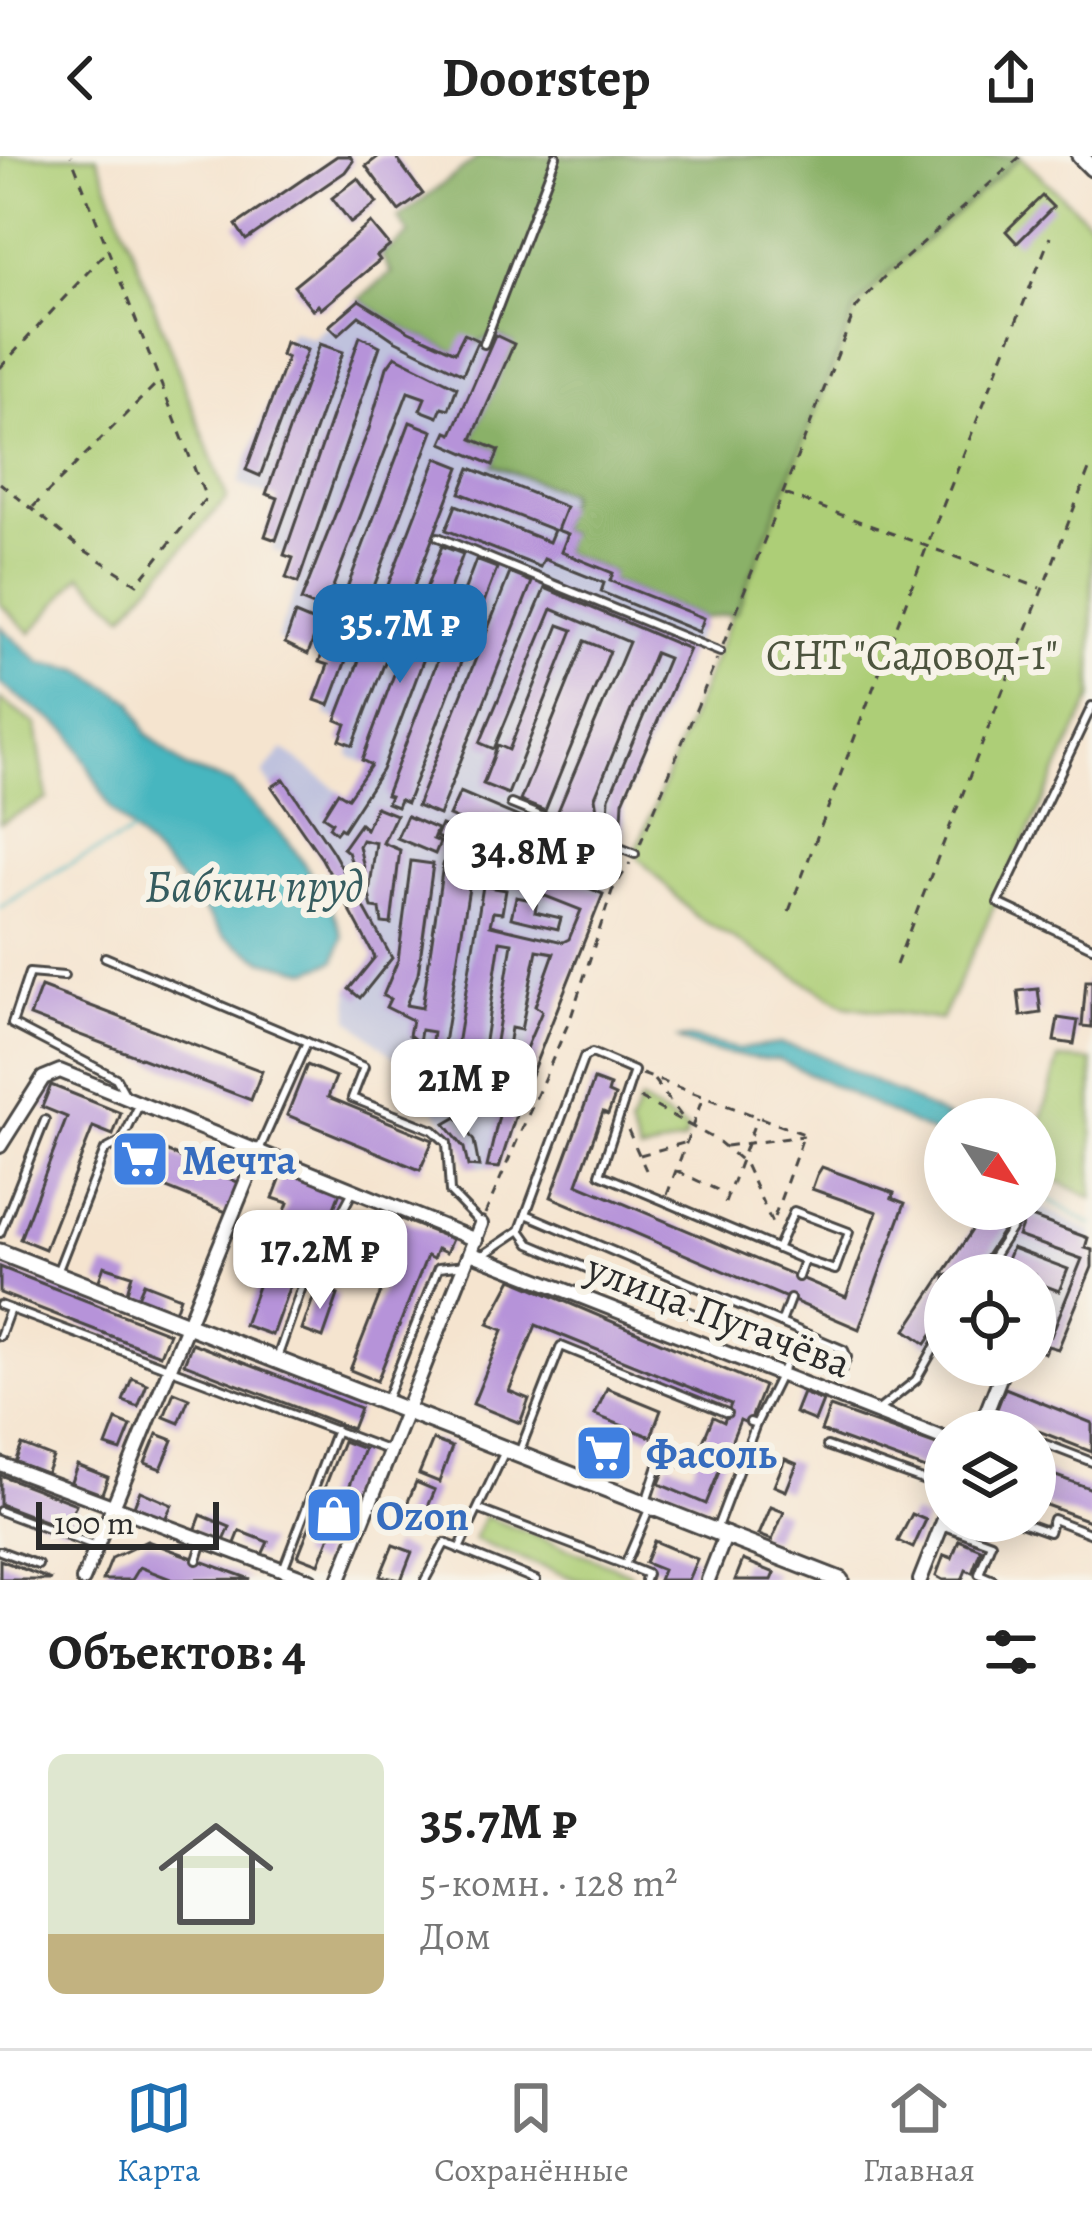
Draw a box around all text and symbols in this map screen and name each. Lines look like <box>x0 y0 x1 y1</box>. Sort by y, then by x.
text: Doorstep <box>441 41 651 115</box>
icon: back <box>48 45 114 111</box>
icon: share <box>978 45 1044 111</box>
pin: 35.7M ₽ <box>289 584 511 686</box>
text: 35.7M ₽ <box>340 596 460 649</box>
park label: СНТ "Садовод-1" <box>766 626 1058 683</box>
pin: 34.8M ₽ <box>422 812 644 914</box>
text: 34.8M ₽ <box>471 824 595 877</box>
water label: Бабкин пруд <box>145 855 363 917</box>
pin: 21M ₽ <box>380 1039 548 1141</box>
text: 21M ₽ <box>418 1051 510 1104</box>
north arrow <box>924 1098 1056 1230</box>
map controls <box>924 1098 1056 1542</box>
supermarket icon: Мечта <box>109 1128 171 1190</box>
place label: Мечта <box>182 1131 296 1188</box>
pin: 17.2M ₽ <box>209 1210 431 1312</box>
text: 17.2M ₽ <box>260 1222 380 1275</box>
street label: улица Пугачёва <box>578 1238 860 1392</box>
button: locate <box>924 1254 1056 1386</box>
button: layers <box>924 1410 1056 1542</box>
supermarket icon: Фасоль <box>573 1422 635 1484</box>
place label: Фасоль <box>646 1425 777 1482</box>
shop icon: Ozon <box>303 1484 365 1546</box>
place label: Ozon <box>376 1487 469 1544</box>
scale bar <box>36 1496 219 1549</box>
text: 100 m <box>54 1500 134 1545</box>
text: Объектов: 4 <box>48 1617 306 1687</box>
icon: filters <box>978 1619 1044 1685</box>
text: 35.7M ₽ <box>420 1786 577 1856</box>
icon: home <box>144 1802 288 1946</box>
text: 5-комн. · 128 m² <box>420 1856 678 1909</box>
text: Дом <box>420 1909 491 1962</box>
tab: Карта <box>117 2075 200 2192</box>
tab: Сохранённые <box>434 2075 629 2192</box>
tab: Главная <box>863 2075 975 2192</box>

